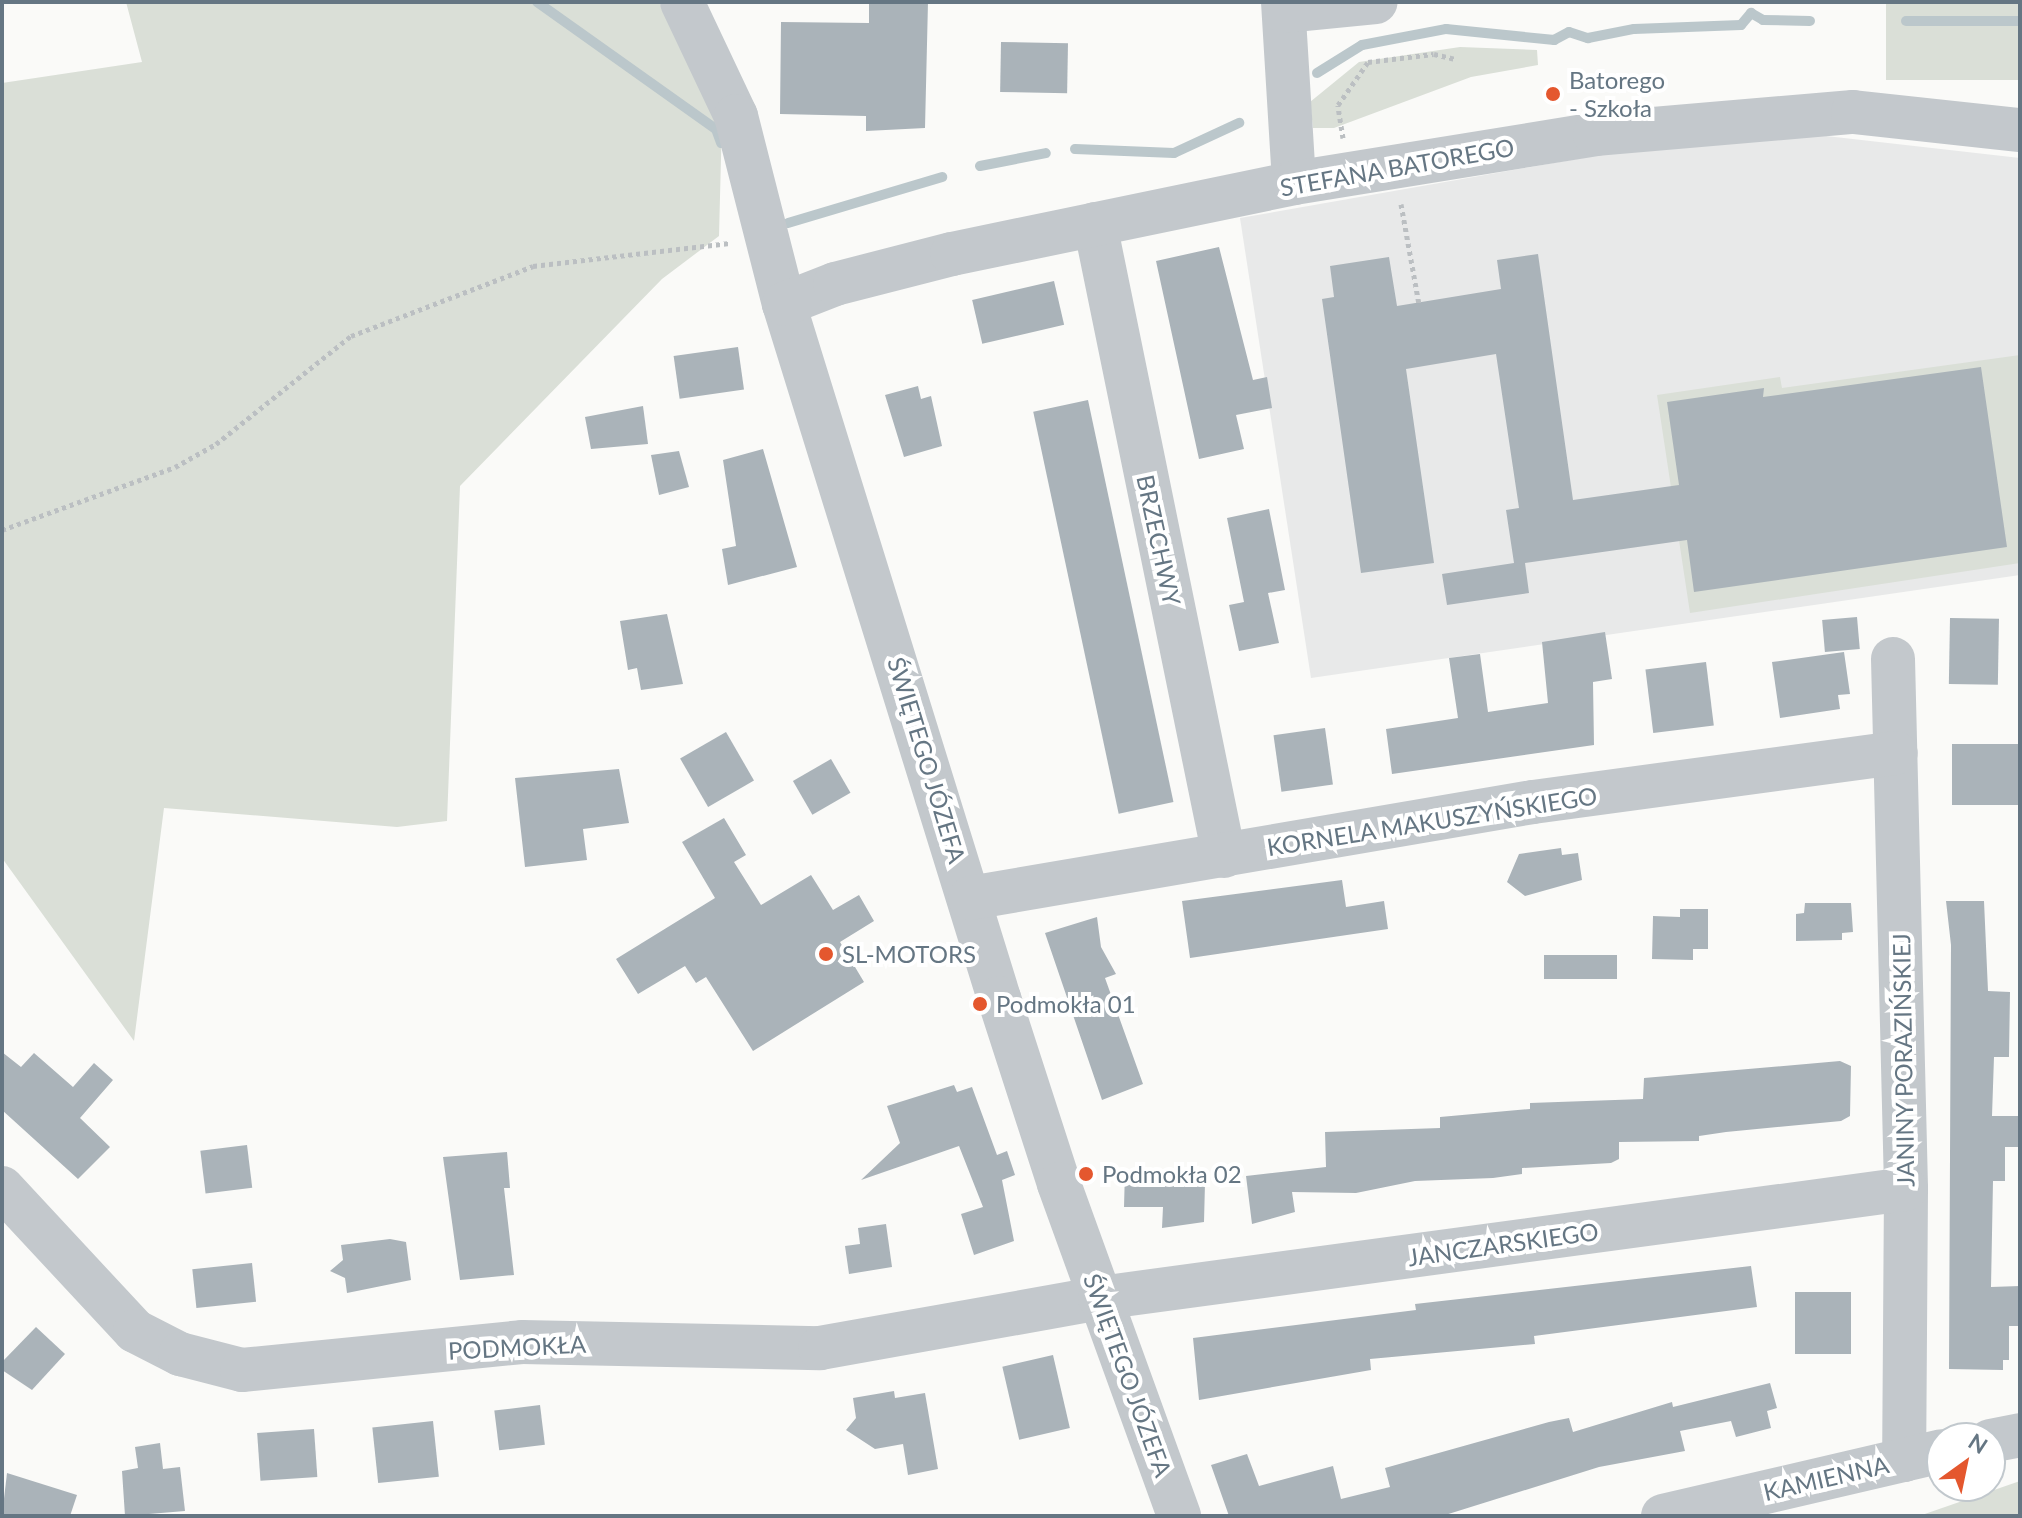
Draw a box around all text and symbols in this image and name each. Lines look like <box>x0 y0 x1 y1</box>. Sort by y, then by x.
place label: Batorego - Szkoła <box>1569 66 1665 122</box>
marker: Batorego - Szkoła <box>1544 85 1562 103</box>
street label: STEFANA BATOREGO <box>1277 132 1517 202</box>
street label: BRZECHWY <box>1131 472 1187 608</box>
street label: ŚWIĘTEGO JÓZEFA <box>882 653 972 867</box>
street label: KORNELA MAKUSZYŃSKIEGO <box>1264 781 1600 861</box>
street label: JANINY PORAZIŃSKIEJ <box>1886 932 1920 1188</box>
place label: SL-MOTORS <box>842 940 976 968</box>
marker: SL-MOTORS <box>817 945 835 963</box>
place label: Podmokła 01 <box>996 990 1136 1018</box>
marker: Podmokła 01 <box>971 995 989 1013</box>
place label: Podmokła 02 <box>1102 1160 1242 1188</box>
marker: Podmokła 02 <box>1077 1165 1095 1183</box>
street label: JANCZARSKIEGO <box>1406 1216 1600 1272</box>
street label: ŚWIĘTEGO JÓZEFA <box>1078 1269 1178 1481</box>
street label: PODMOKŁA <box>447 1329 587 1365</box>
north arrow <box>1926 1422 2006 1502</box>
text: N <box>1964 1427 1993 1459</box>
street label: KAMIENNA <box>1760 1450 1892 1506</box>

